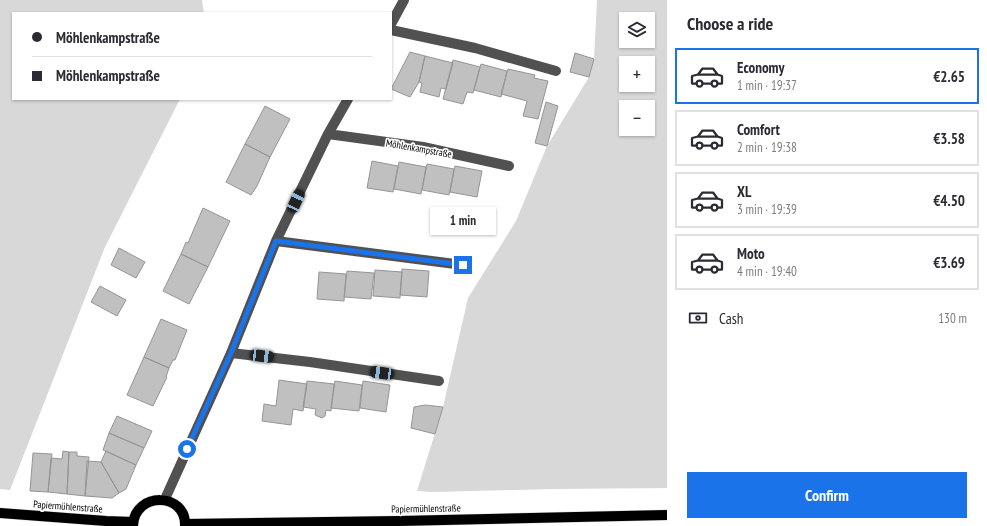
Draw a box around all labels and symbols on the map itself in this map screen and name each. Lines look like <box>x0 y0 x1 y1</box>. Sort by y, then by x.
street label: Möhlenkampstraße <box>385 136 453 161</box>
car <box>285 188 307 214</box>
callout: 1 min <box>430 207 496 235</box>
route end <box>454 256 472 274</box>
car <box>249 349 275 363</box>
car <box>369 365 395 381</box>
route start <box>178 440 196 458</box>
street label: Papiermühlenstraße <box>33 498 103 515</box>
street label: Papiermühlenstraße <box>391 501 461 516</box>

